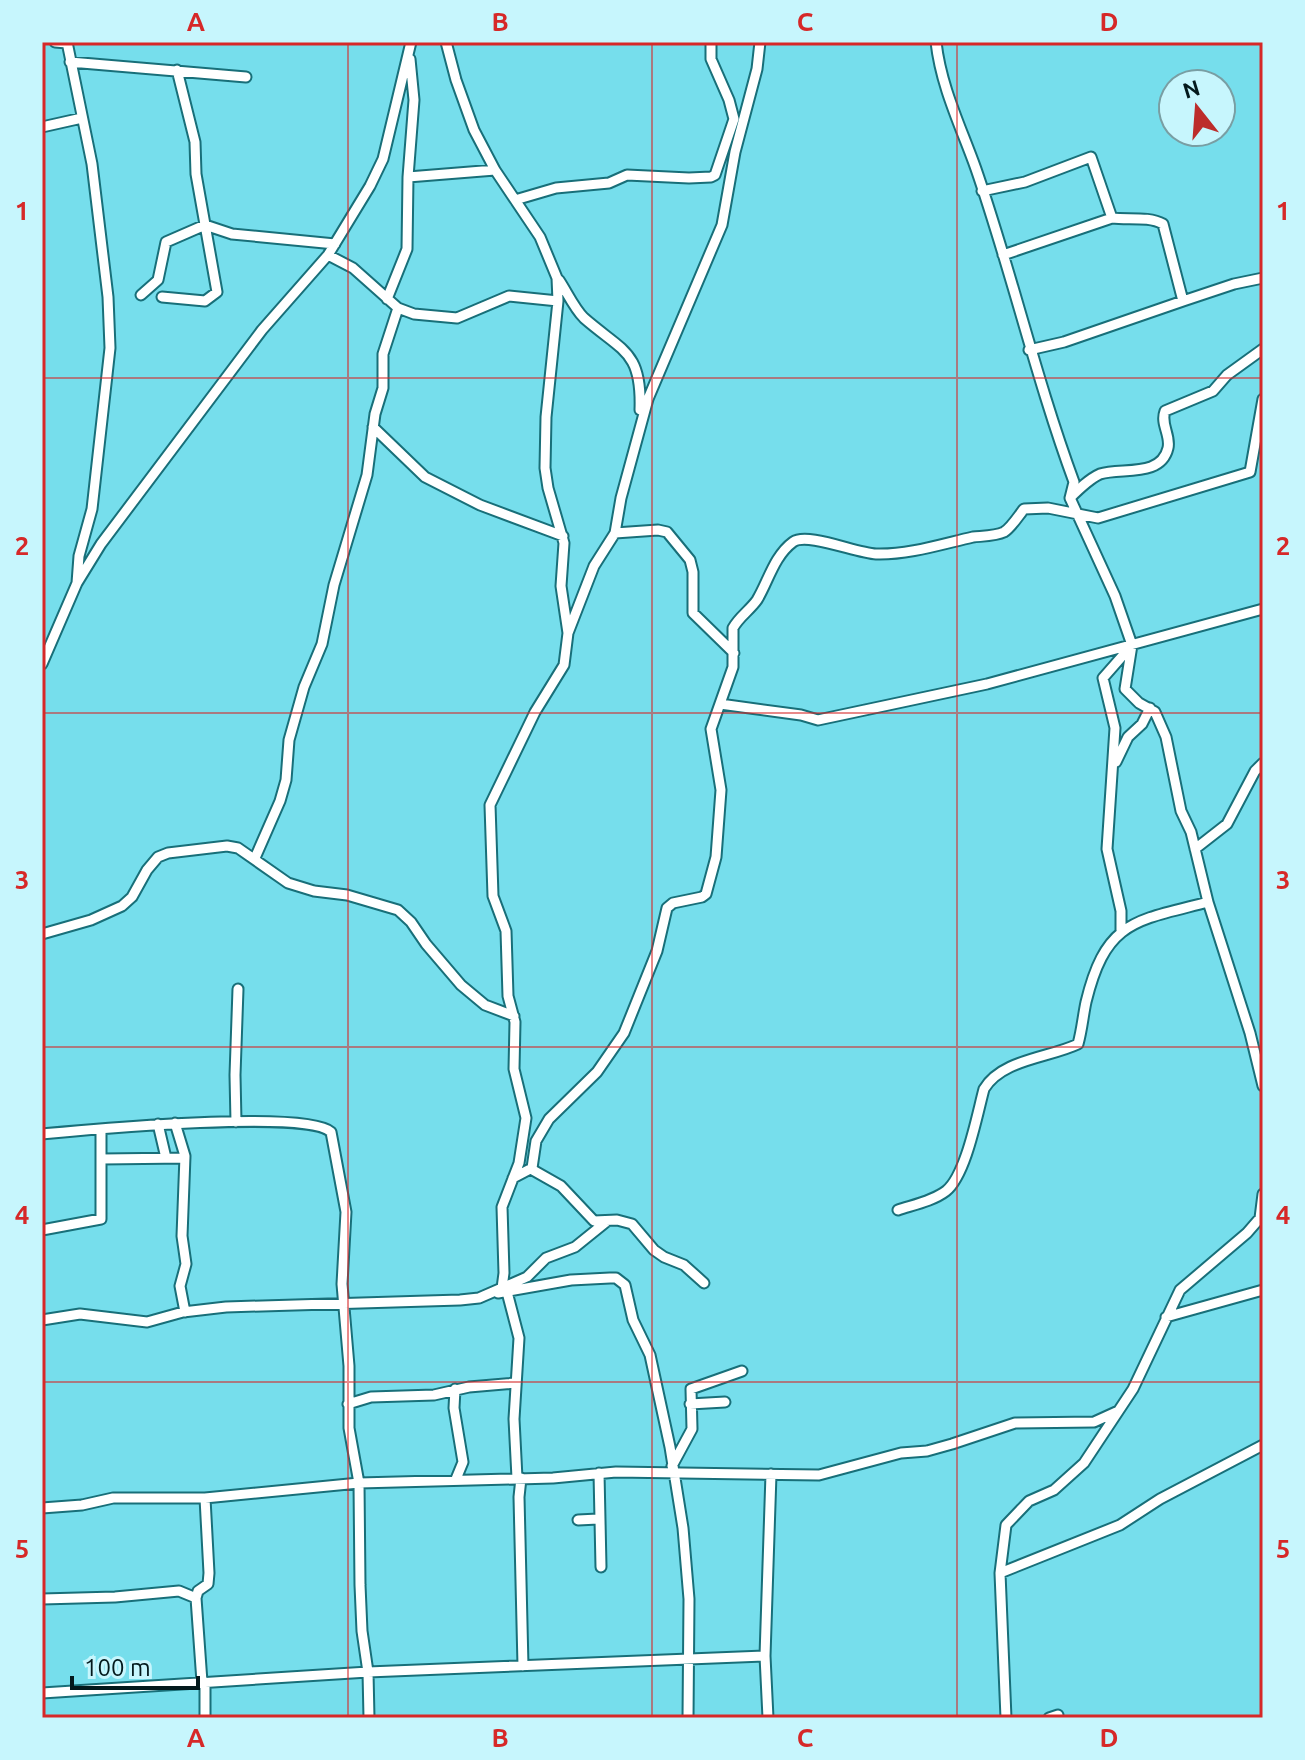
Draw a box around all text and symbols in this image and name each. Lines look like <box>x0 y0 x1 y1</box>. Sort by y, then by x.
text: A <box>187 7 206 36</box>
text: B <box>491 7 509 36</box>
text: C <box>797 7 814 36</box>
text: D <box>1100 7 1118 36</box>
north arrow <box>1157 68 1237 148</box>
text: N <box>1179 74 1203 103</box>
text: 1 <box>15 196 29 225</box>
text: 1 <box>1276 196 1290 225</box>
text: 2 <box>15 531 29 560</box>
text: 2 <box>1276 531 1290 560</box>
text: 3 <box>15 865 29 894</box>
text: 3 <box>1276 865 1290 894</box>
text: 4 <box>15 1200 29 1229</box>
text: 4 <box>1276 1200 1290 1229</box>
text: 5 <box>15 1534 29 1563</box>
text: 5 <box>1276 1534 1290 1563</box>
scale bar <box>72 1640 198 1690</box>
text: 100 m <box>84 1654 151 1681</box>
text: A <box>187 1723 206 1752</box>
text: B <box>491 1723 509 1752</box>
text: C <box>797 1723 814 1752</box>
text: D <box>1100 1723 1118 1752</box>

